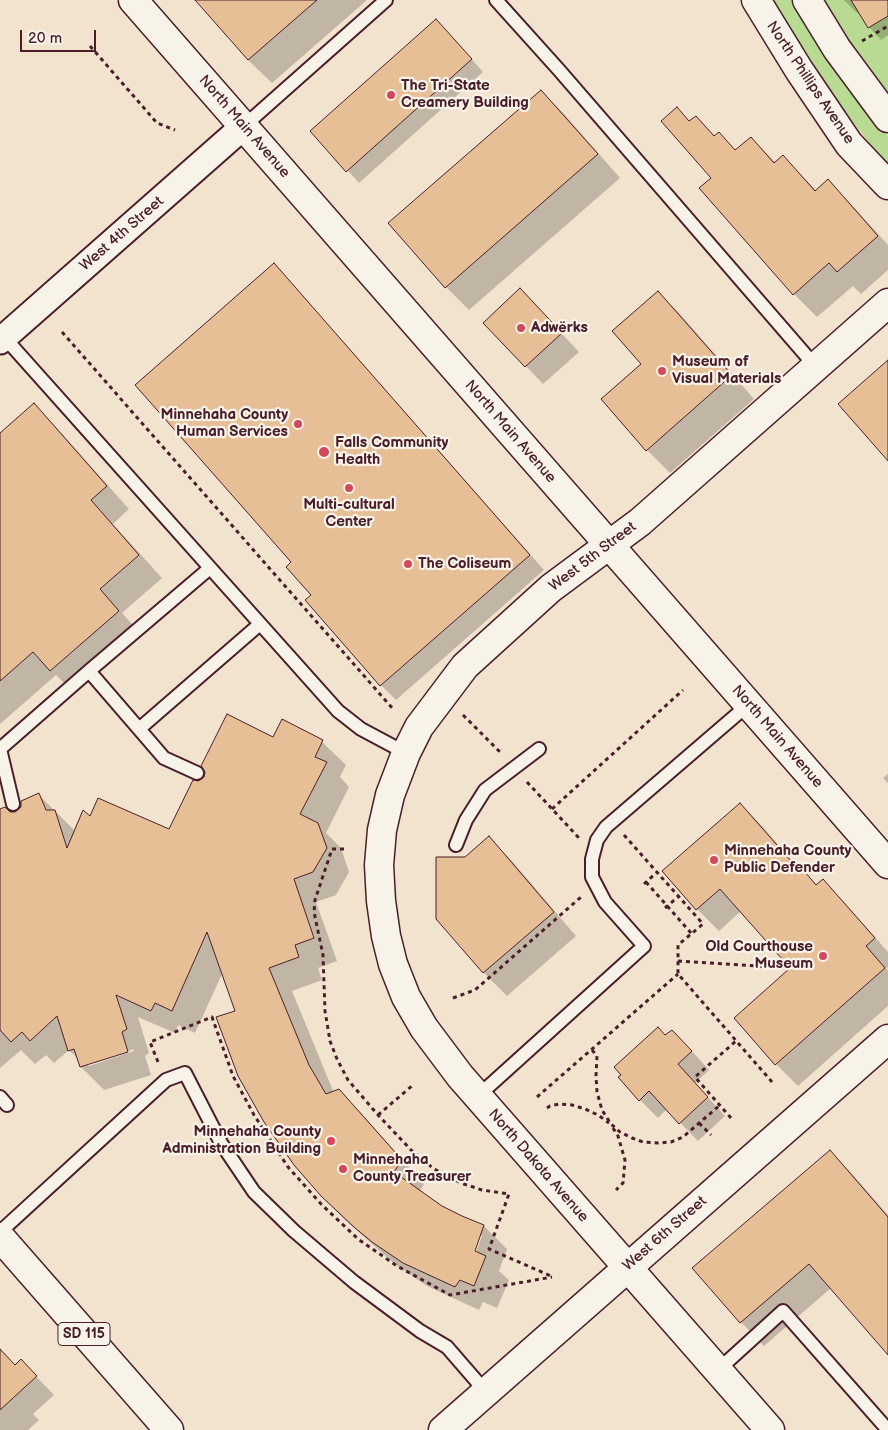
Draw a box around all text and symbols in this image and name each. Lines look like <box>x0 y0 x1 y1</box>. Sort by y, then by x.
street label: North Phillips Avenue <box>762 18 858 148</box>
scale bar <box>22 20 99 52</box>
text: 20 m <box>28 29 62 48</box>
street label: North Main Avenue <box>195 72 293 182</box>
place label: The Tri-State Creamery Building <box>401 77 529 112</box>
marker: The Tri-State Creamery Building <box>385 89 397 101</box>
street label: West 4th Street <box>76 193 168 275</box>
place label: Adwёrks <box>531 319 588 337</box>
marker: Adwёrks <box>515 322 527 334</box>
place label: Museum of Visual Materials <box>672 353 781 388</box>
marker: Museum of Visual Materials <box>656 365 668 377</box>
street label: North Main Avenue <box>461 377 559 487</box>
place label: Minnehaha County Human Services <box>161 406 288 441</box>
marker: Minnehaha County Human Services <box>292 418 304 430</box>
place label: Falls Community Health <box>335 434 448 469</box>
marker: Falls Community Health <box>317 445 331 459</box>
marker: Multi-cultural Center <box>343 482 355 494</box>
place label: Multi-cultural Center <box>303 496 395 531</box>
street label: West 5th Street <box>546 518 640 596</box>
place label: The Coliseum <box>418 555 511 573</box>
marker: The Coliseum <box>402 558 414 570</box>
street label: North Main Avenue <box>728 682 826 792</box>
place label: Minnehaha County Public Defender <box>724 842 851 877</box>
marker: Minnehaha County Public Defender <box>708 854 720 866</box>
place label: Old Courthouse Museum <box>705 938 813 973</box>
marker: Old Courthouse Museum <box>817 950 829 962</box>
street label: North Dakota Avenue <box>484 1106 592 1226</box>
place label: Minnehaha County Administration Building <box>163 1123 321 1158</box>
marker: Minnehaha County Administration Building <box>325 1135 337 1147</box>
place label: Minnehaha County Treasurer <box>353 1151 471 1186</box>
marker: Minnehaha County Treasurer <box>337 1163 349 1175</box>
street label: West 6th Street <box>619 1193 711 1275</box>
road number: SD 115 <box>58 1322 110 1346</box>

